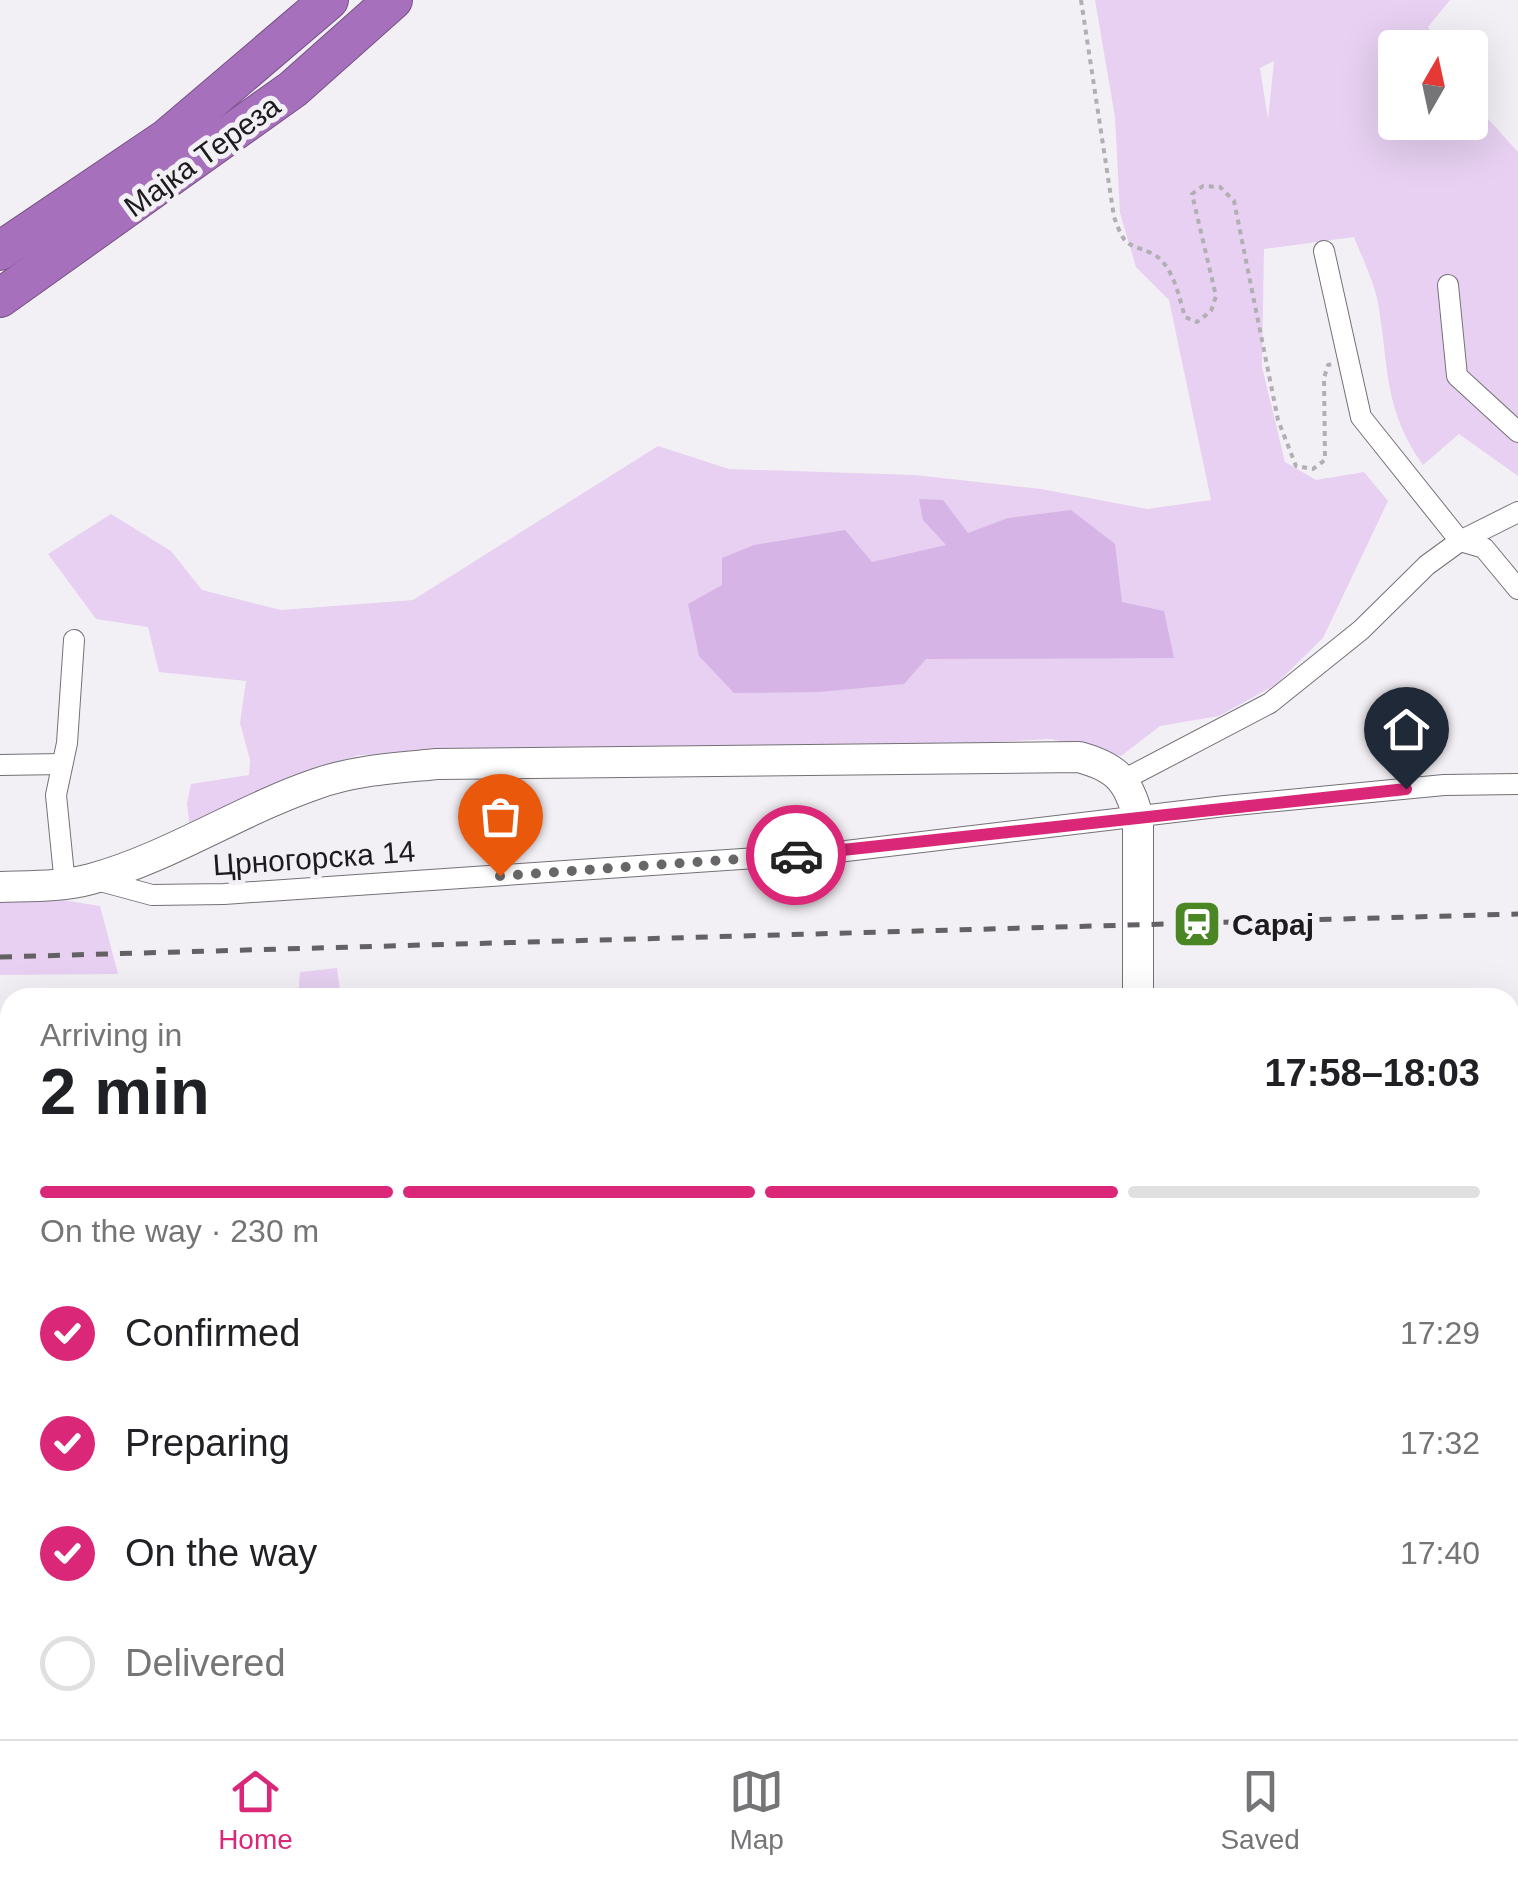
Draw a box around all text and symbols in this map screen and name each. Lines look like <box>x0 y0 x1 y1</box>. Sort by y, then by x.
north arrow <box>1378 30 1488 140</box>
map controls <box>1378 30 1488 140</box>
street label: Мајка Тереза <box>118 88 286 223</box>
pin <box>1364 687 1449 790</box>
icon: home <box>1379 702 1434 757</box>
pin <box>458 774 543 877</box>
icon: bag <box>473 789 528 844</box>
courier <box>746 805 846 905</box>
icon: car <box>769 828 824 883</box>
street label: Црногорска 14 <box>212 834 416 882</box>
station icon: Сарај <box>1171 898 1223 950</box>
place label: Сарај <box>1232 908 1314 941</box>
text: Arriving in <box>40 1017 182 1053</box>
text: 17:58–18:03 <box>1264 1052 1480 1094</box>
text: 2 min <box>40 1055 210 1128</box>
text: On the way · 230 m <box>40 1213 319 1249</box>
icon: check <box>40 1306 95 1361</box>
text: Confirmed <box>125 1312 300 1354</box>
text: 17:29 <box>1400 1315 1480 1351</box>
icon: check <box>40 1416 95 1471</box>
text: Preparing <box>125 1422 290 1464</box>
text: 17:32 <box>1400 1425 1480 1461</box>
icon: check <box>40 1526 95 1581</box>
text: On the way <box>125 1532 317 1574</box>
text: 17:40 <box>1400 1535 1480 1571</box>
text: Delivered <box>125 1642 286 1684</box>
tab: Home <box>218 1764 293 1856</box>
tab: Map <box>729 1764 784 1856</box>
tab: Saved <box>1220 1764 1300 1856</box>

